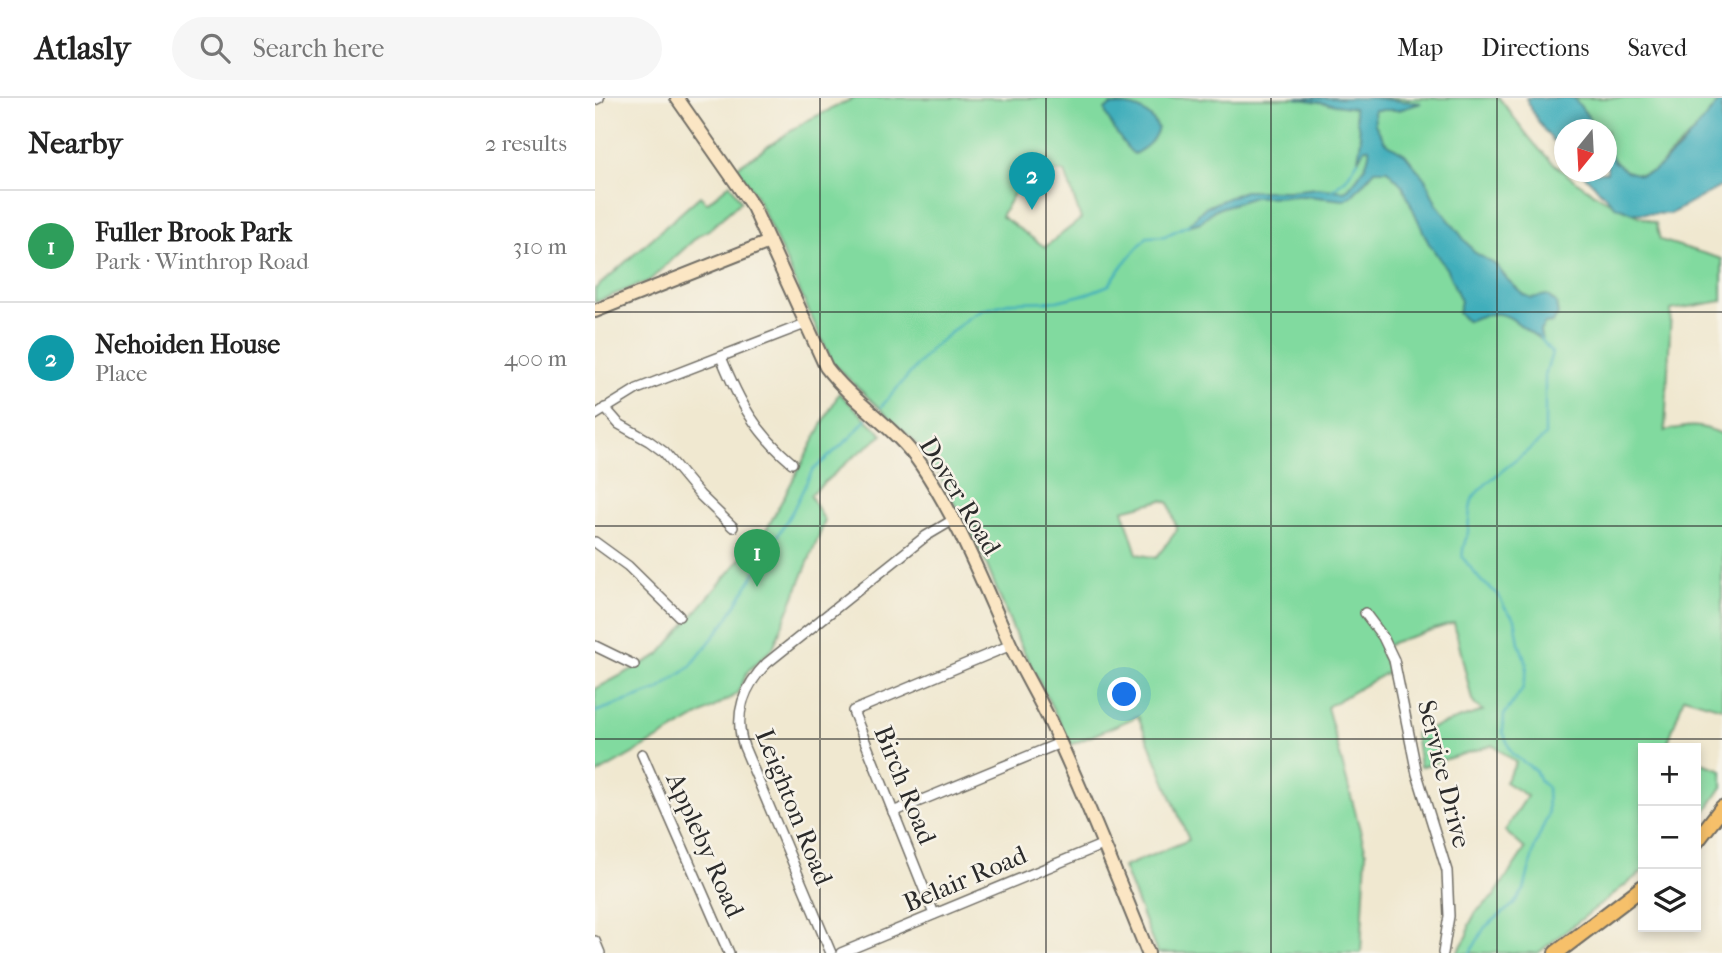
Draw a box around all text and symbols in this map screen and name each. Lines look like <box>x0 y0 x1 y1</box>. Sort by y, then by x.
search box <box>172 17 662 80</box>
text: Atlasly <box>35 29 130 68</box>
icon: search <box>196 29 234 67</box>
text: Search here <box>252 33 384 64</box>
text: Map <box>1397 34 1443 62</box>
text: Directions <box>1481 34 1589 62</box>
text: Saved <box>1627 34 1687 62</box>
north arrow <box>1554 119 1617 182</box>
text: Nearby <box>28 126 123 161</box>
text: 2 results <box>485 130 567 157</box>
pin: 2 <box>1009 152 1055 210</box>
text: Fuller Brook Park <box>95 217 292 248</box>
text: 1 <box>47 233 55 260</box>
text: 310 m <box>513 233 567 260</box>
text: Park · Winthrop Road <box>95 248 309 275</box>
text: Nehoiden House <box>95 329 280 360</box>
text: 2 <box>45 345 57 372</box>
text: 400 m <box>504 345 567 372</box>
text: Place <box>95 360 147 387</box>
street label: Dover Road <box>913 431 1008 561</box>
pin: 1 <box>734 529 780 587</box>
your location <box>1107 677 1141 711</box>
street label: Service Drive <box>1411 697 1477 851</box>
street label: Birch Road <box>867 721 943 850</box>
street label: Leighton Road <box>749 725 840 890</box>
map controls <box>1638 743 1701 932</box>
button: + <box>1638 743 1701 806</box>
street label: Appleby Road <box>659 767 751 923</box>
button: − <box>1638 806 1701 869</box>
street label: Belair Road <box>899 839 1032 919</box>
button: layers <box>1638 869 1701 932</box>

